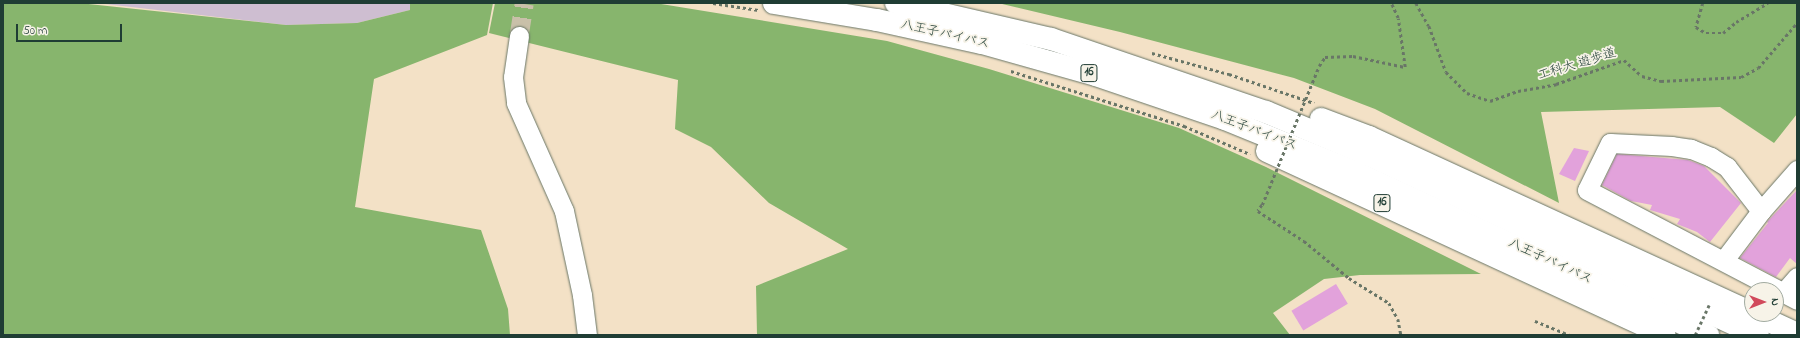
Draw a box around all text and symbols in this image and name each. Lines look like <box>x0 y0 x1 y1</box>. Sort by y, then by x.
scale bar <box>18 16 124 42</box>
street label: 八王子バイパス <box>899 17 991 53</box>
text: 50 m <box>23 22 47 40</box>
street label: 工科大 遊歩道 <box>1536 46 1618 84</box>
road number: 16 <box>1080 63 1098 83</box>
street label: 八王子バイパス <box>1209 107 1299 155</box>
road number: 16 <box>1373 193 1391 213</box>
street label: 八王子バイパス <box>1505 236 1595 288</box>
north arrow <box>1744 282 1784 322</box>
text: N <box>1767 298 1783 306</box>

